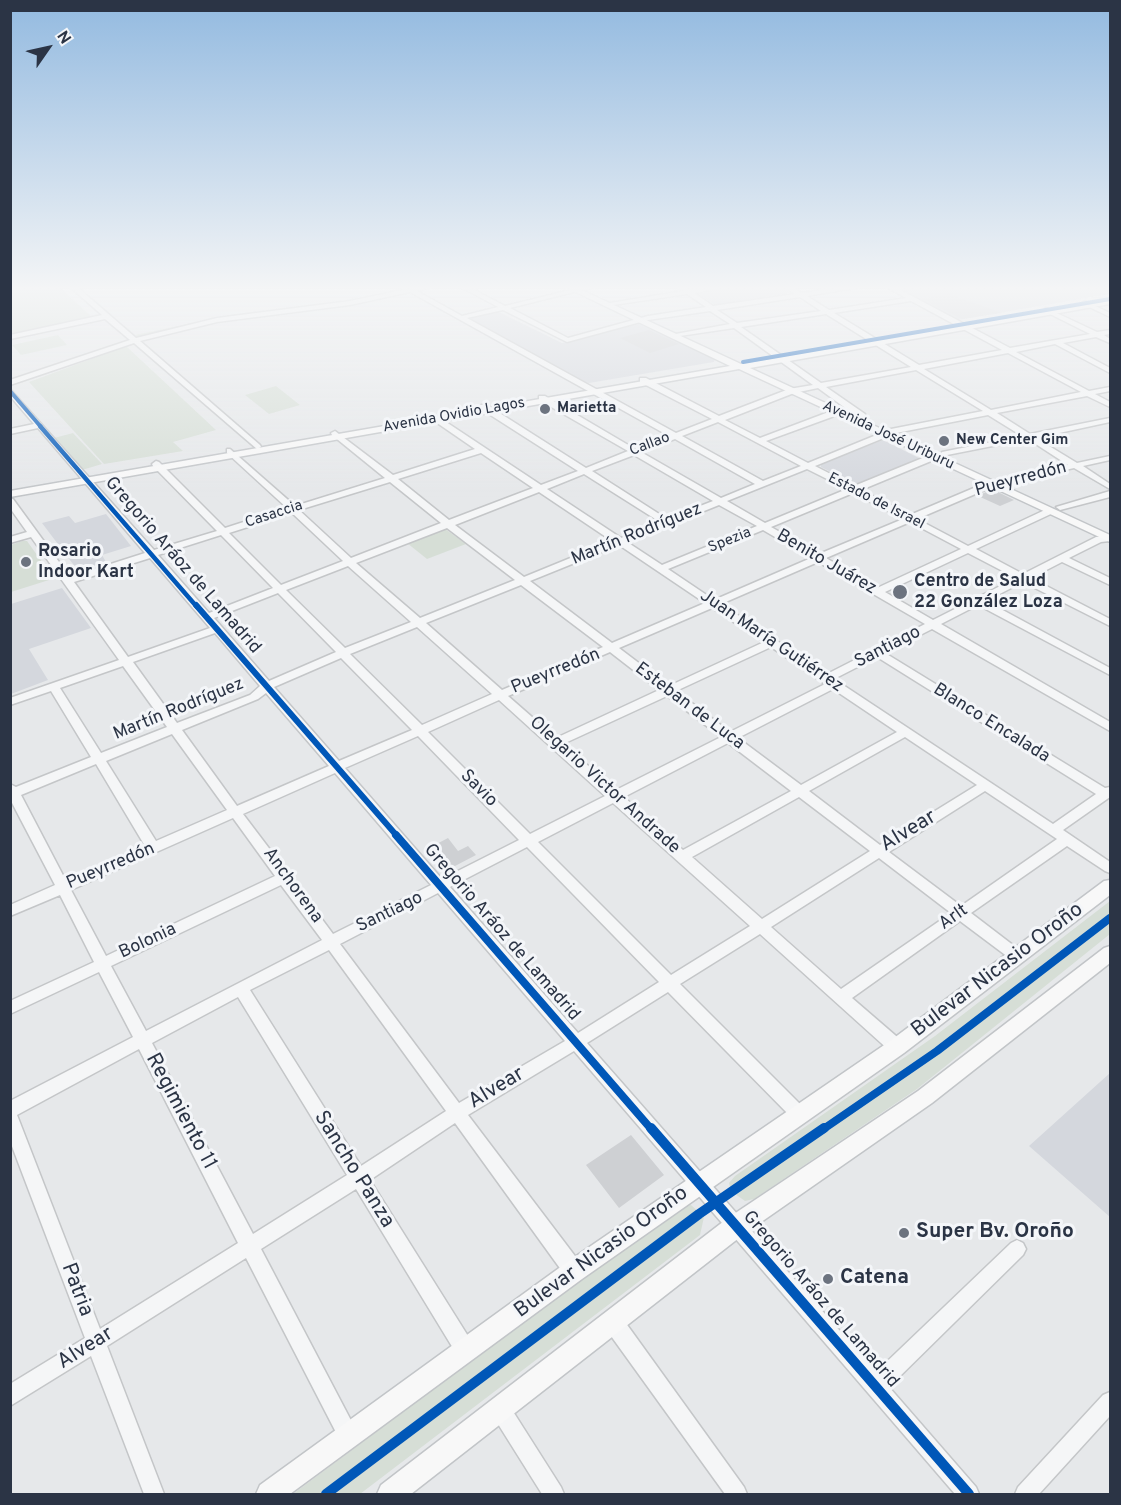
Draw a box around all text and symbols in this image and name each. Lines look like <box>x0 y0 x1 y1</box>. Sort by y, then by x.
north arrow <box>18 18 78 78</box>
text: N <box>51 28 74 48</box>
street label: Avenida Ovidio Lagos <box>382 395 526 437</box>
street label: Avenida José Uriburu <box>819 398 957 474</box>
place label: Marietta <box>557 400 616 418</box>
marker: Marietta <box>538 402 552 416</box>
street label: Callao <box>627 429 673 461</box>
place label: New Center Gim <box>956 432 1068 450</box>
marker: New Center Gim <box>937 434 951 448</box>
street label: Pueyrredón <box>973 457 1069 503</box>
street label: Estado de Israel <box>825 470 927 534</box>
street label: Gregorio Aráoz de Lamadrid <box>99 473 265 659</box>
street label: Casaccia <box>243 497 305 533</box>
street label: Martín Rodríguez <box>569 499 705 571</box>
street label: Spezia <box>706 524 754 558</box>
street label: Benito Juárez <box>772 526 880 600</box>
place label: Rosario Indoor Kart <box>38 541 134 584</box>
marker: Rosario Indoor Kart <box>19 555 33 569</box>
place label: Centro de Salud 22 González Loza <box>914 571 1063 614</box>
marker: Centro de Salud 22 González Loza <box>891 583 909 601</box>
street label: Juan María Gutiérrez <box>695 586 847 698</box>
street label: Santiago <box>851 622 925 674</box>
street label: Pueyrredón <box>508 644 604 700</box>
street label: Esteban de Luca <box>630 659 748 755</box>
street label: Martín Rodríguez <box>111 674 247 746</box>
street label: Blanco Encalada <box>929 679 1053 769</box>
street label: Olegario Victor Andrade <box>524 713 684 859</box>
street label: Savio <box>455 766 501 812</box>
street label: Alvear <box>876 805 942 859</box>
street label: Pueyrredón <box>64 839 158 895</box>
street label: Gregorio Aráoz de Lamadrid <box>418 840 584 1026</box>
street label: Anchorena <box>257 844 327 928</box>
street label: Santiago <box>353 888 427 938</box>
street label: Bulevar Nicasio Oroño <box>907 898 1089 1044</box>
street label: Arlt <box>935 900 973 936</box>
street label: Bolonia <box>116 919 180 965</box>
street label: Regimiento 11 <box>139 1049 221 1175</box>
street label: Alvear <box>464 1062 530 1116</box>
street label: Sancho Panza <box>307 1107 399 1233</box>
street label: Bulevar Nicasio Oroño <box>510 1181 694 1325</box>
street label: Gregorio Aráoz de Lamadrid <box>737 1207 903 1393</box>
place label: Super Bv. Oroño <box>916 1220 1074 1246</box>
marker: Super Bv. Oroño <box>897 1226 911 1240</box>
street label: Patria <box>54 1260 98 1320</box>
place label: Catena <box>840 1266 909 1292</box>
marker: Catena <box>821 1272 835 1286</box>
street label: Alvear <box>53 1322 119 1376</box>

